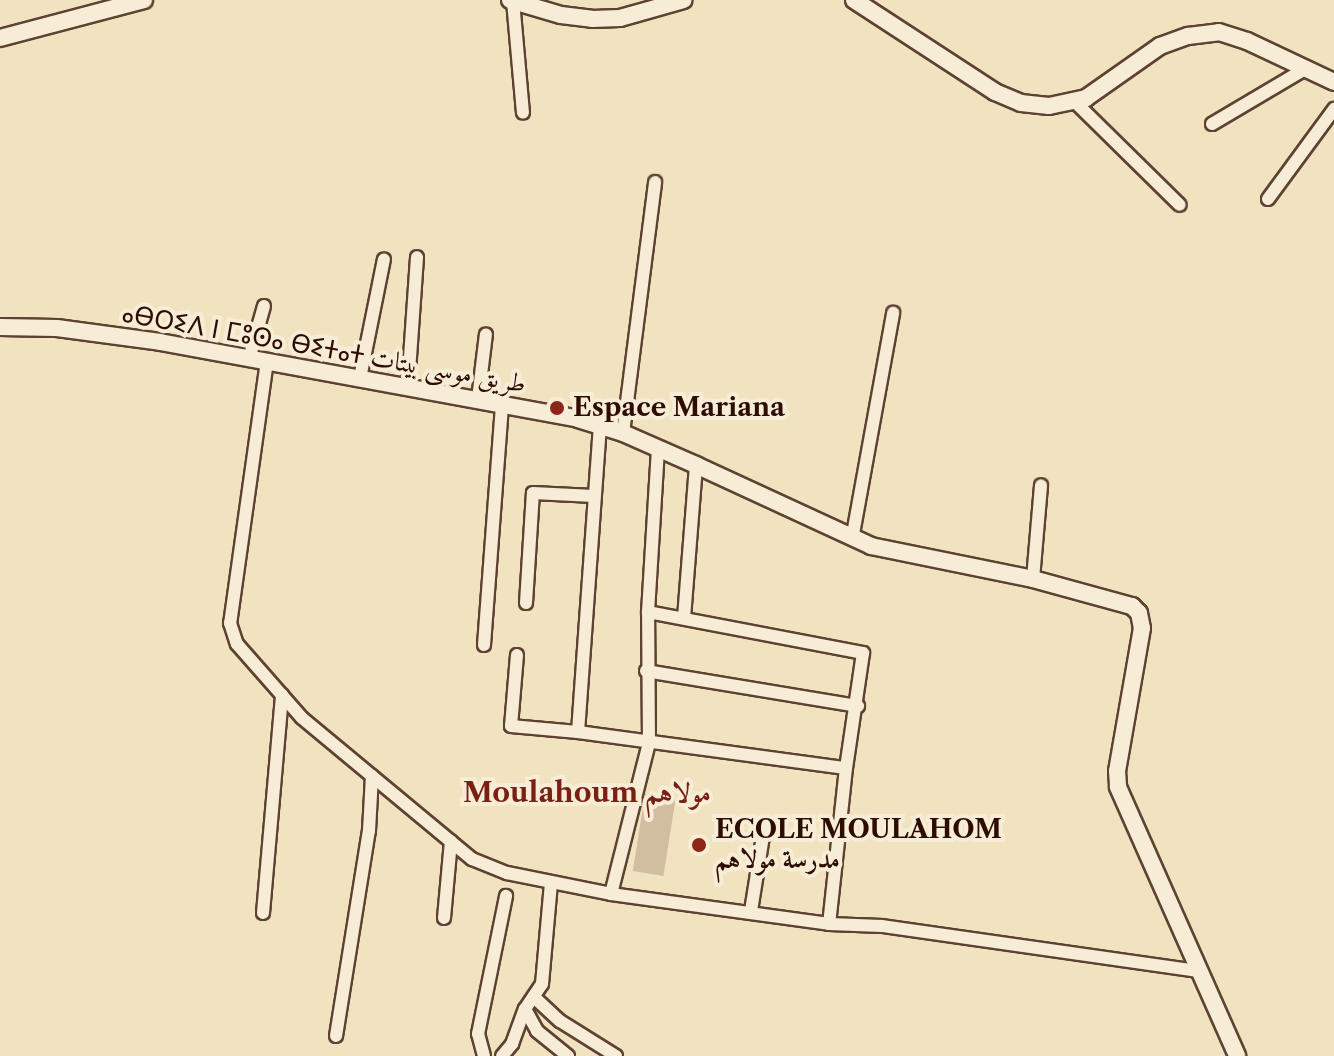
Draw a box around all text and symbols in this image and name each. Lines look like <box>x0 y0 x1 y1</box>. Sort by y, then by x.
street label: ⴰⴱⵔⵉⴷ ⵏ ⵎⵓⵙⴰ ⴱⵉⵜⴰⵜ طريق موسى بيتات <box>120 298 528 400</box>
place label: Espace Mariana <box>573 392 785 424</box>
marker: Espace Mariana <box>548 399 566 417</box>
district label: Moulahoum مولاهم <box>463 775 711 809</box>
place label: ECOLE MOULAHOM مدرسة مولاهم <box>715 814 1002 876</box>
marker: ECOLE MOULAHOM مدرسة مولاهم <box>690 836 708 854</box>

